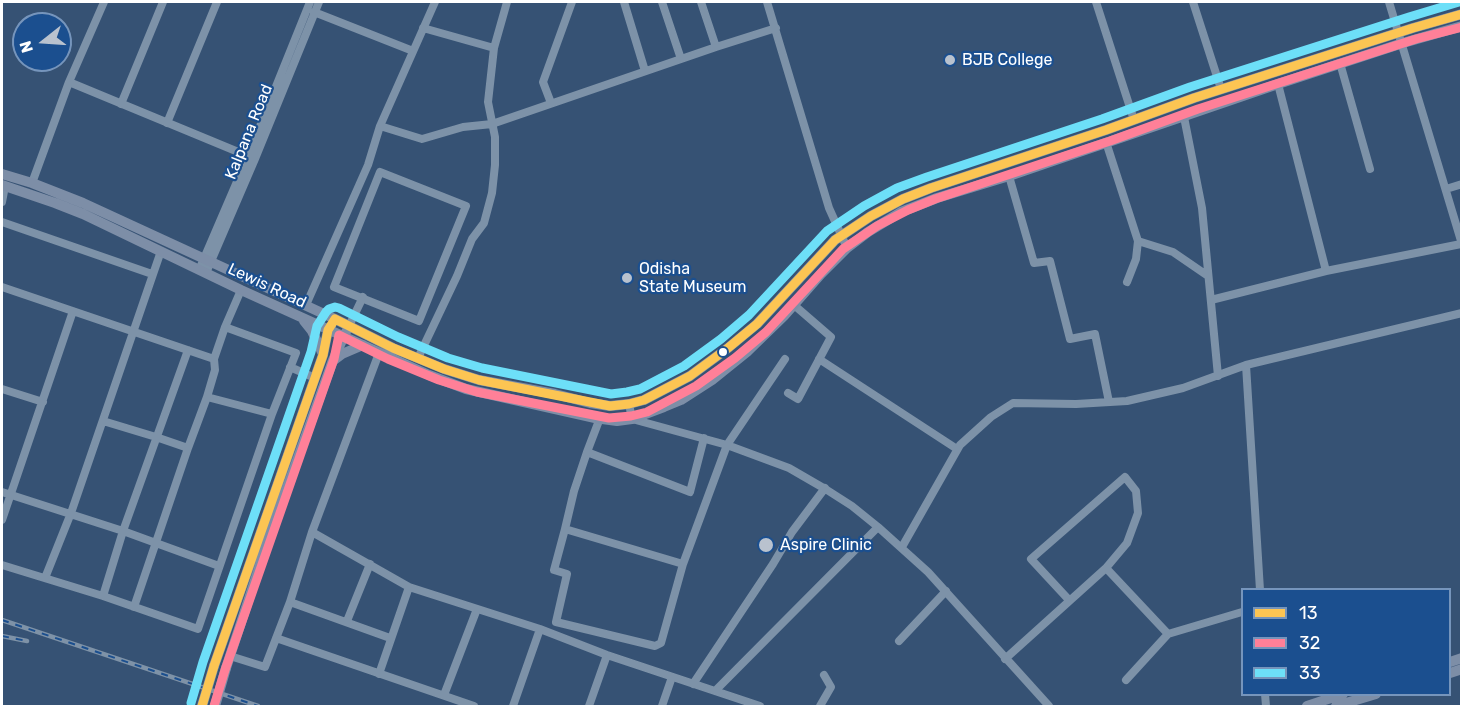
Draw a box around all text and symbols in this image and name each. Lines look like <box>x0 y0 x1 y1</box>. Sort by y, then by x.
north arrow <box>12 12 72 72</box>
text: N <box>15 39 37 55</box>
place label: BJB College <box>962 50 1053 70</box>
marker: BJB College <box>943 53 957 67</box>
street label: Kalpana Road <box>221 82 277 182</box>
street label: Lewis Road <box>225 259 309 313</box>
place label: Odisha State Museum <box>639 259 746 297</box>
marker: Odisha State Museum <box>620 271 634 285</box>
unlabelled marker <box>717 346 729 358</box>
place label: Aspire Clinic <box>780 535 872 555</box>
marker: Aspire Clinic <box>757 536 775 554</box>
legend <box>1241 588 1451 696</box>
text: 13 <box>1299 602 1318 624</box>
text: 32 <box>1299 632 1320 654</box>
text: 33 <box>1299 662 1321 684</box>

